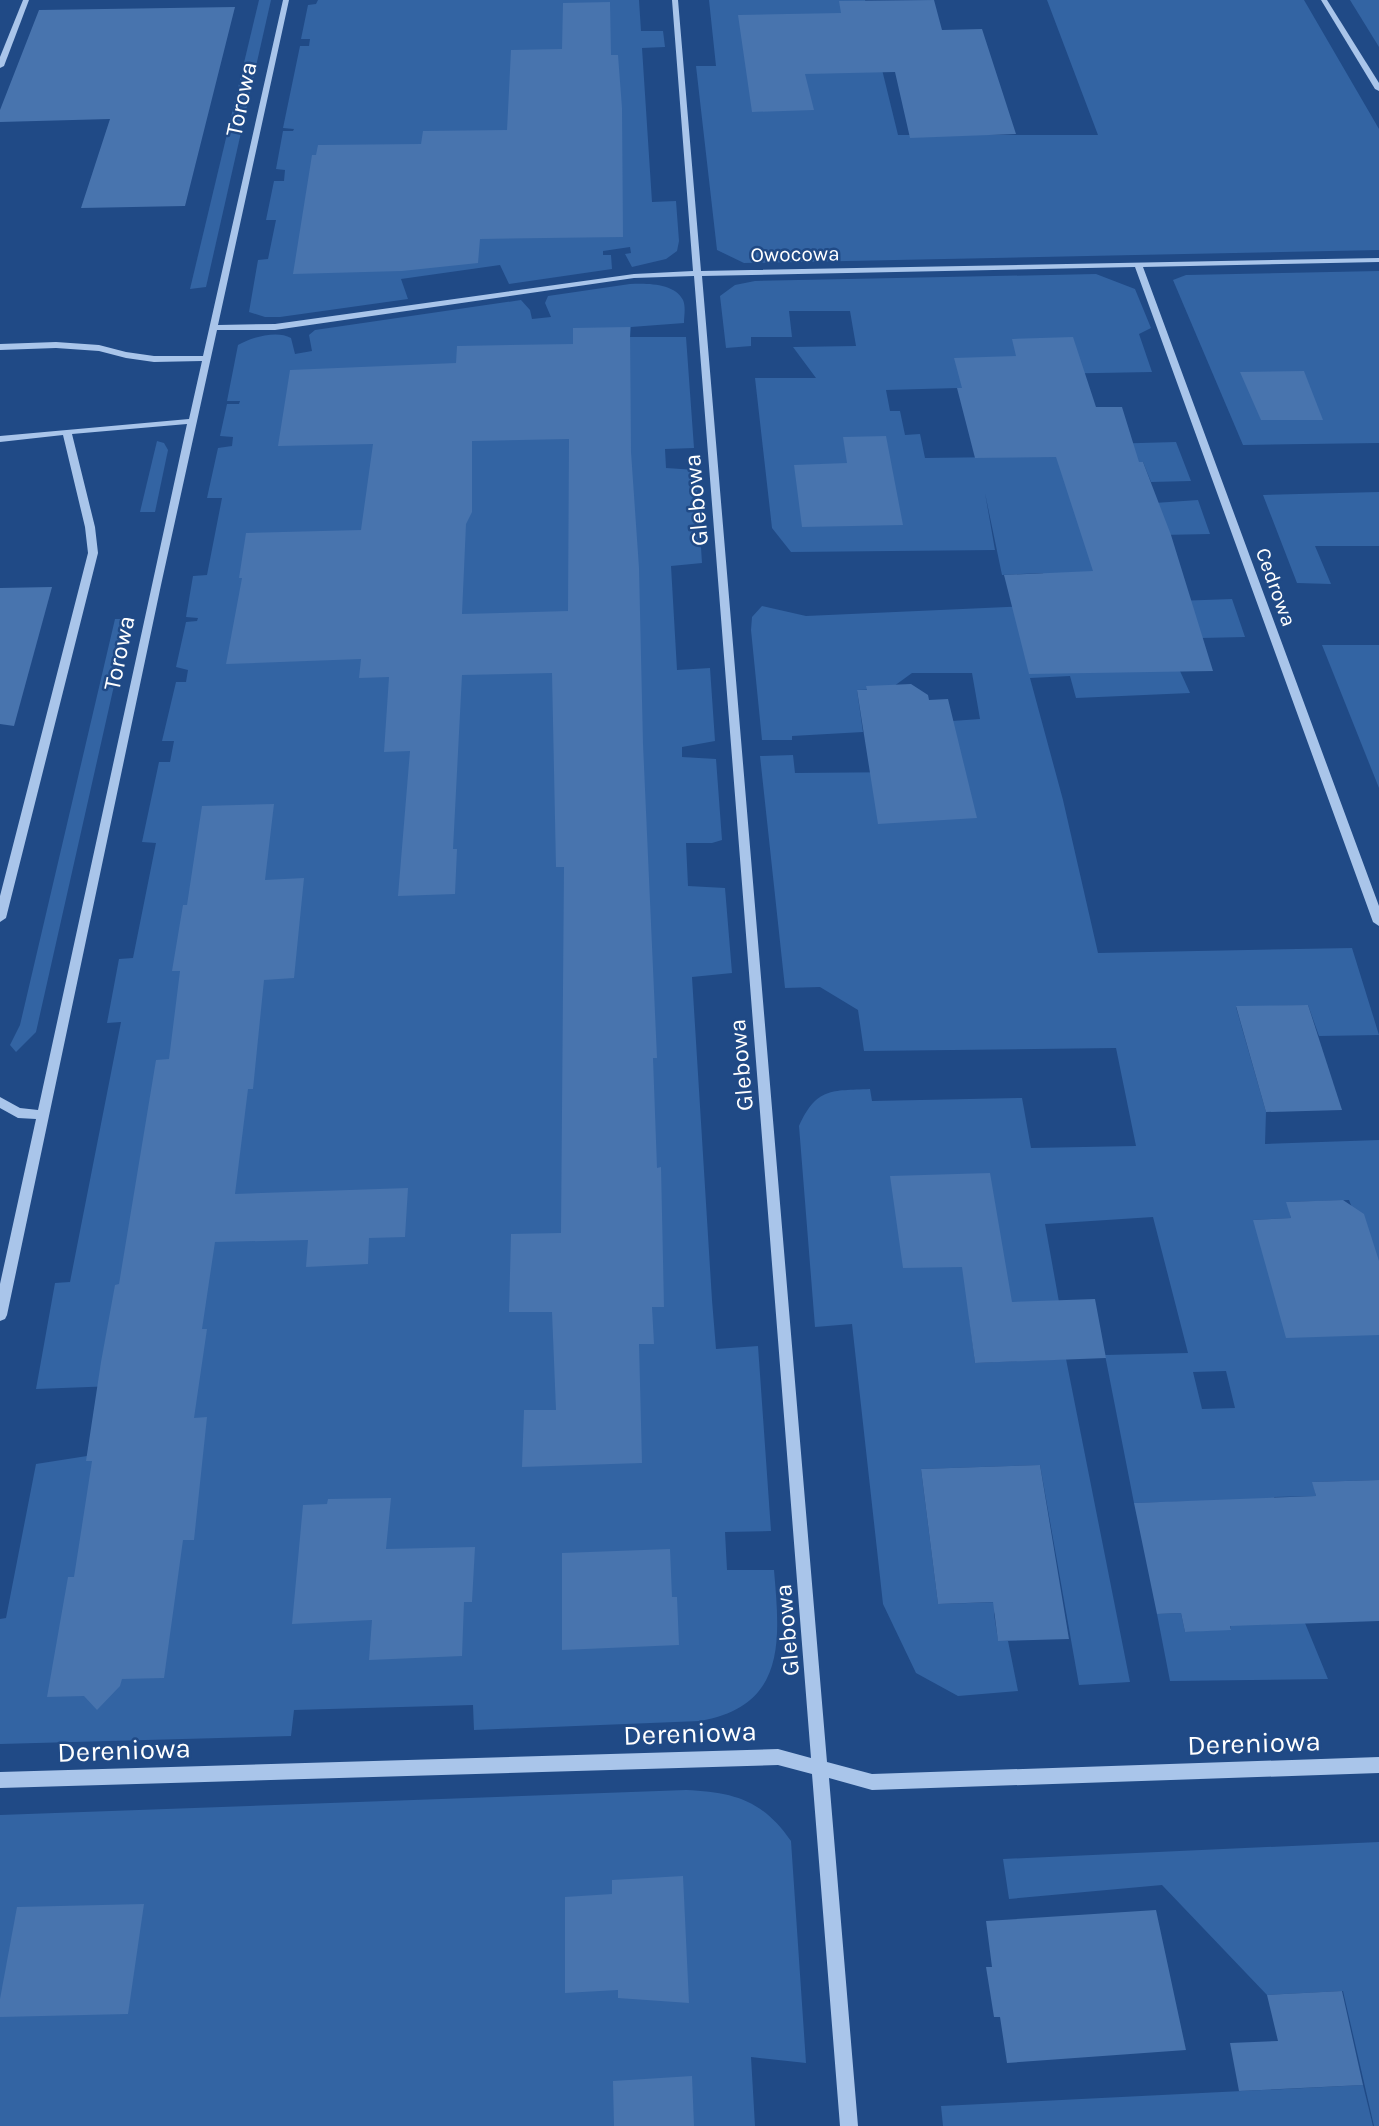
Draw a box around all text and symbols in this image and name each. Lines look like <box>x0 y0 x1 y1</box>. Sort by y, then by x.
street label: Torowa <box>219 59 263 139</box>
street label: Owocowa <box>750 241 840 267</box>
street label: Glebowa <box>678 453 714 547</box>
street label: Cedrowa <box>1251 544 1301 630</box>
street label: Torowa <box>97 613 141 693</box>
street label: Glebowa <box>723 1018 759 1112</box>
street label: Glebowa <box>769 1583 805 1677</box>
street label: Dereniowa <box>623 1714 757 1752</box>
street label: Dereniowa <box>1187 1724 1321 1762</box>
street label: Dereniowa <box>57 1731 191 1769</box>

